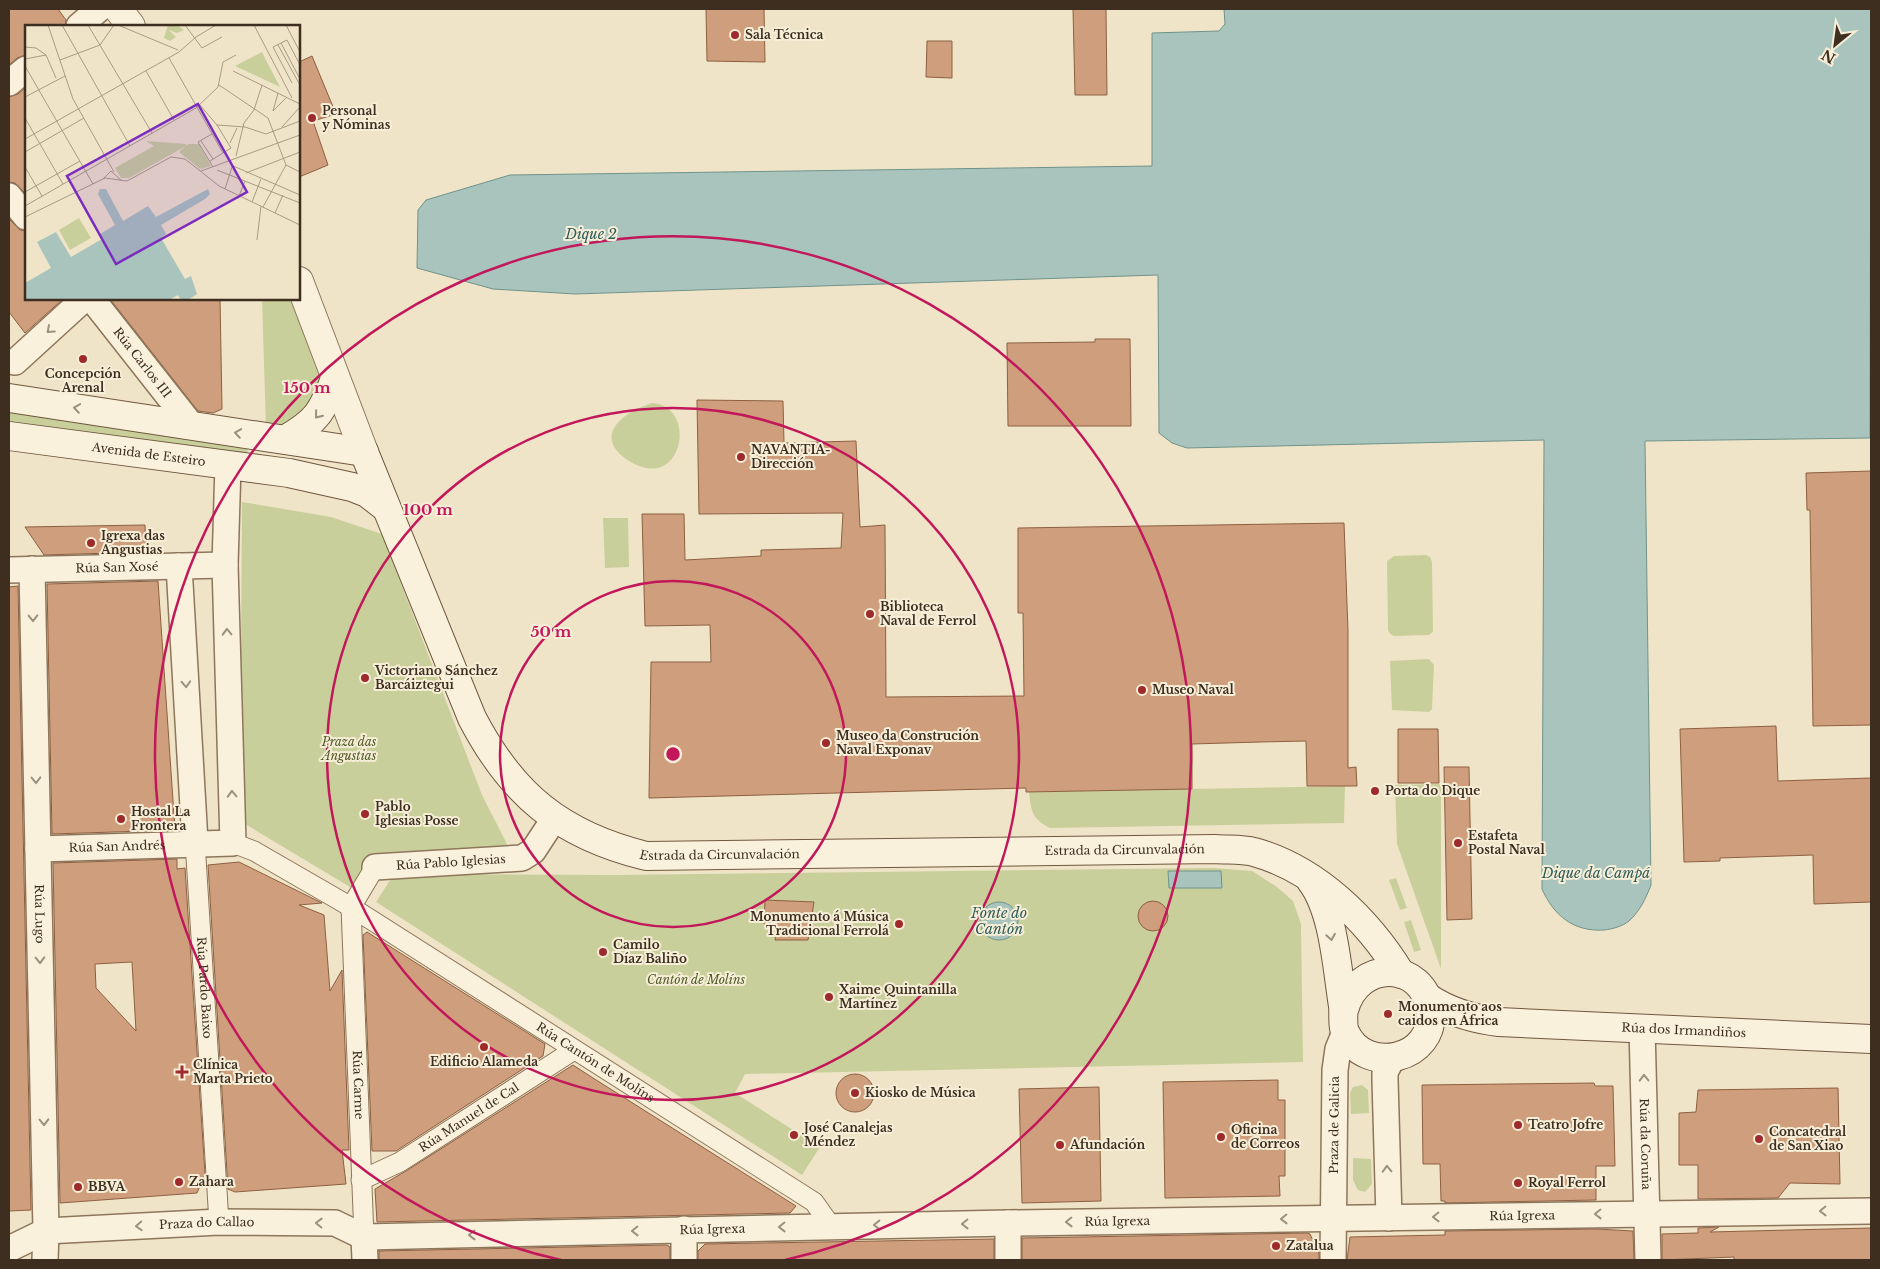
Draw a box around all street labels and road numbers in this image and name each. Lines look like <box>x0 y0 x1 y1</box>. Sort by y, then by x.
street label: Rúa Carlos III <box>110 324 175 400</box>
street label: Avenida de Esteiro <box>90 439 207 469</box>
street label: Rúa San Xosé <box>75 559 159 575</box>
street label: Rúa San Andrés <box>68 837 166 855</box>
street label: Estrada da Circunvalación <box>1044 841 1205 858</box>
street label: Estrada da Circunvalación <box>638 846 800 863</box>
street label: Rúa Pablo Iglesias <box>396 851 506 873</box>
street label: Rúa Lugo <box>32 884 48 944</box>
street label: Rúa Pardo Baixo <box>194 936 215 1039</box>
street label: Rúa Cantón de Molíns <box>534 1019 657 1105</box>
street label: Rúa dos Irmandiños <box>1621 1020 1747 1040</box>
street label: Rúa Carme <box>350 1050 367 1120</box>
street label: Praza de Galicia <box>1326 1076 1342 1174</box>
street label: Rúa Manuel de Cal <box>416 1079 522 1155</box>
street label: Rúa da Coruña <box>1637 1098 1654 1190</box>
street label: Rúa Igrexa <box>1489 1207 1556 1223</box>
street label: Rúa Igrexa <box>1084 1213 1151 1229</box>
street label: Praza do Callao <box>159 1214 255 1232</box>
street label: Rúa Igrexa <box>679 1221 746 1237</box>

